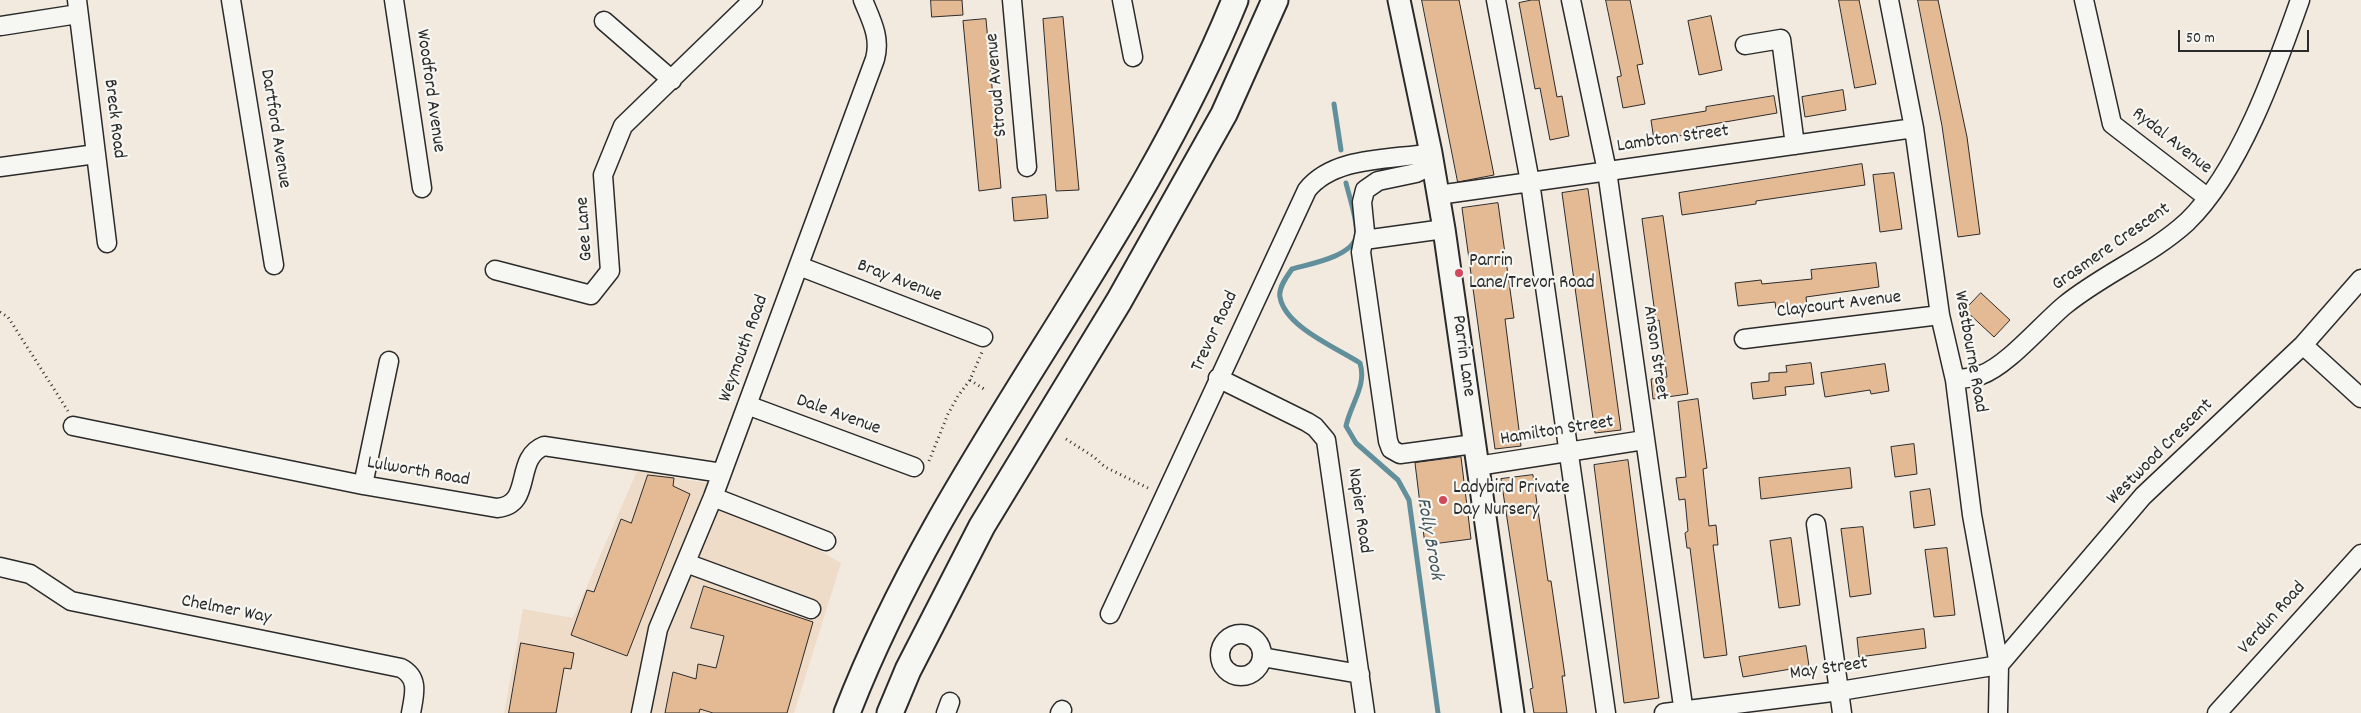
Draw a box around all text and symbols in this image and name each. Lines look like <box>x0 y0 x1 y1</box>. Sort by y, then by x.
scale bar <box>2181 20 2312 52</box>
street label: Woodford Avenue <box>409 28 449 154</box>
text: 50 m <box>2186 28 2215 50</box>
street label: Stroud Avenue <box>982 32 1014 138</box>
street label: Dartford Avenue <box>253 68 295 190</box>
street label: Breck Road <box>97 78 129 160</box>
street label: Rydal Avenue <box>2126 104 2216 180</box>
street label: Lambton Street <box>1616 121 1730 159</box>
street label: Gee Lane <box>572 196 600 262</box>
street label: Grasmere Crescent <box>2048 199 2176 297</box>
place label: Parrin Lane/Trevor Road <box>1469 251 1595 295</box>
street label: Bray Avenue <box>853 255 945 309</box>
marker: Parrin Lane/Trevor Road <box>1453 267 1465 279</box>
street label: Claycourt Avenue <box>1775 287 1903 325</box>
street label: Trevor Road <box>1187 288 1245 376</box>
street label: Westbourne Road <box>1947 289 1991 415</box>
street label: Weymouth Road <box>715 292 775 406</box>
street label: Anson Street <box>1636 304 1672 402</box>
street label: Parrin Lane <box>1445 314 1479 398</box>
street label: Dale Avenue <box>793 390 883 442</box>
street label: Westwood Crescent <box>2103 395 2219 511</box>
street label: Hamilton Street <box>1499 412 1615 452</box>
street label: Lulworth Road <box>365 453 471 493</box>
street label: Napier Road <box>1341 467 1375 555</box>
place label: Ladybird Private Day Nursery <box>1453 478 1570 522</box>
marker: Ladybird Private Day Nursery <box>1437 494 1449 506</box>
water label: Folly Brook <box>1409 496 1447 582</box>
street label: Verdun Road <box>2234 578 2312 660</box>
street label: Chelmer Way <box>179 591 273 631</box>
street label: May Street <box>1789 653 1869 687</box>

